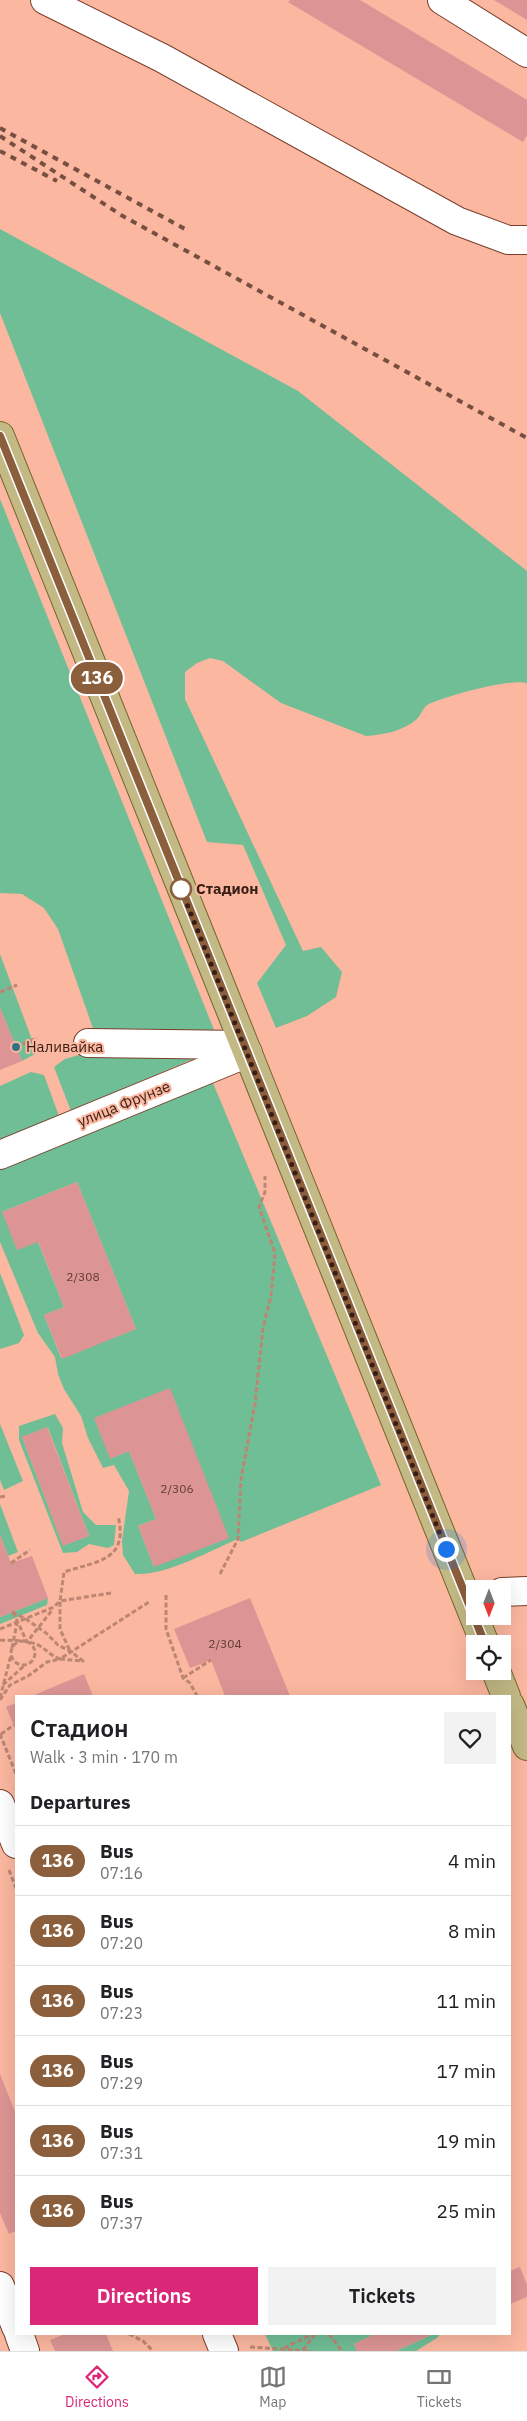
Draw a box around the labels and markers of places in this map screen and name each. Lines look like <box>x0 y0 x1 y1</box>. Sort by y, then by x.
marker: Стадион <box>170 878 192 900</box>
place label: Стадион <box>196 879 258 898</box>
place label: Наливайка <box>26 1037 103 1056</box>
marker: Наливайка <box>10 1041 22 1053</box>

